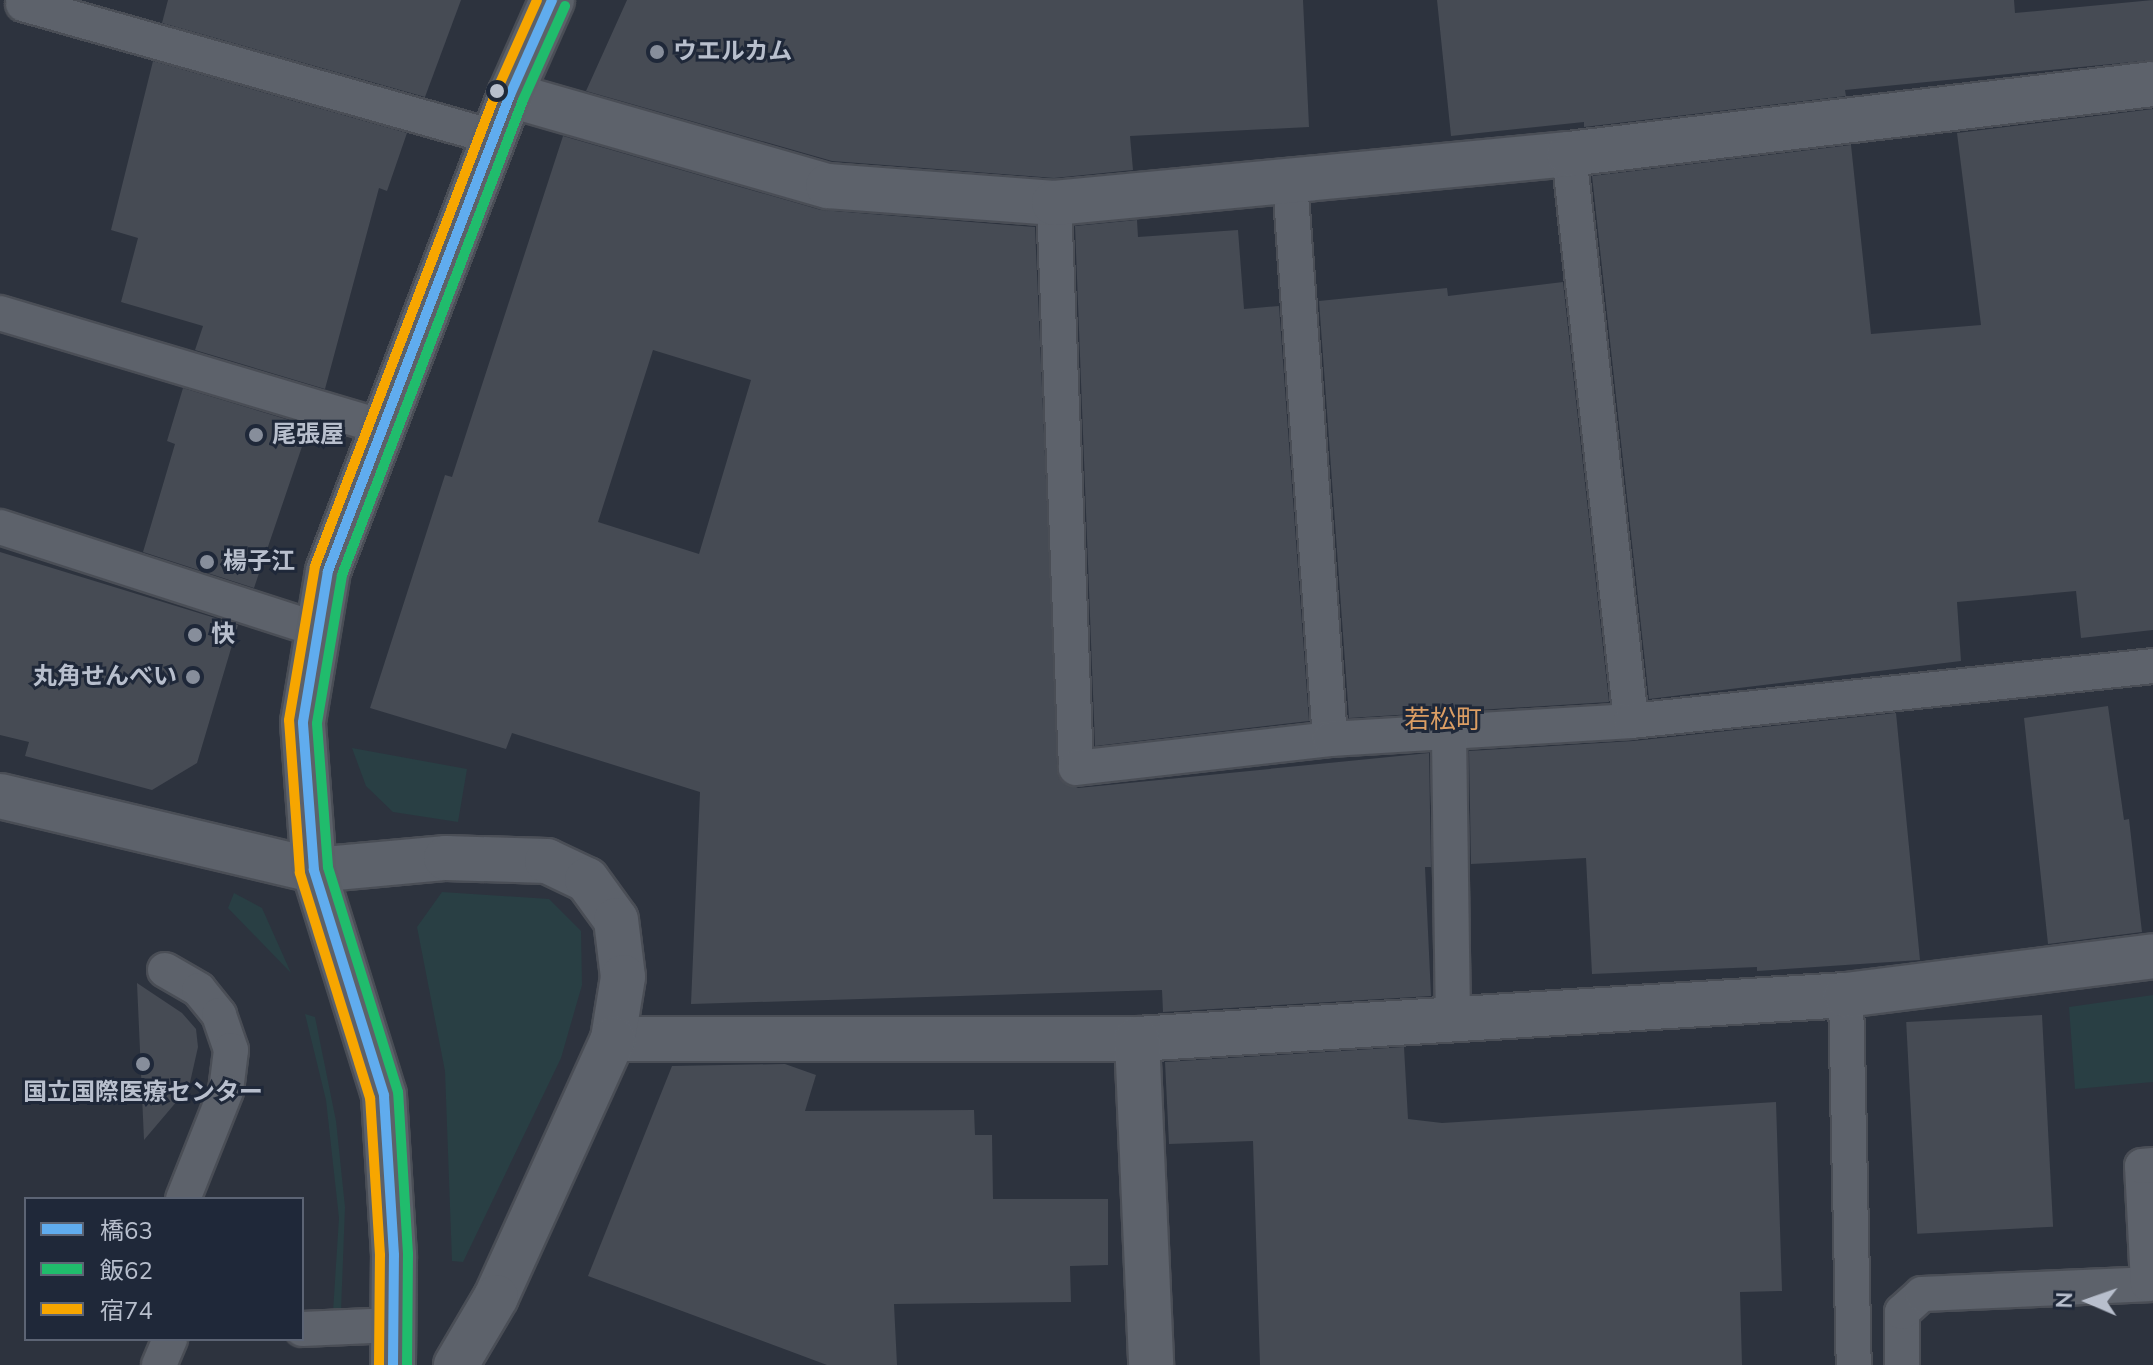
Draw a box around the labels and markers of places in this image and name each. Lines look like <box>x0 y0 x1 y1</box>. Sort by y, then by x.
place label: ウエルカム <box>673 38 793 66</box>
marker: ウエルカム <box>648 43 666 61</box>
unlabelled marker <box>489 83 505 99</box>
place label: 尾張屋 <box>272 421 344 449</box>
marker: 尾張屋 <box>247 426 265 444</box>
place label: 楊子江 <box>223 548 295 576</box>
marker: 楊子江 <box>198 553 216 571</box>
place label: 快 <box>211 621 235 649</box>
marker: 快 <box>186 626 204 644</box>
place label: 丸角せんべい <box>33 663 177 691</box>
marker: 丸角せんべい <box>184 668 202 686</box>
marker: 国立国際医療センター <box>132 1053 154 1075</box>
place label: 国立国際医療センター <box>23 1079 263 1107</box>

